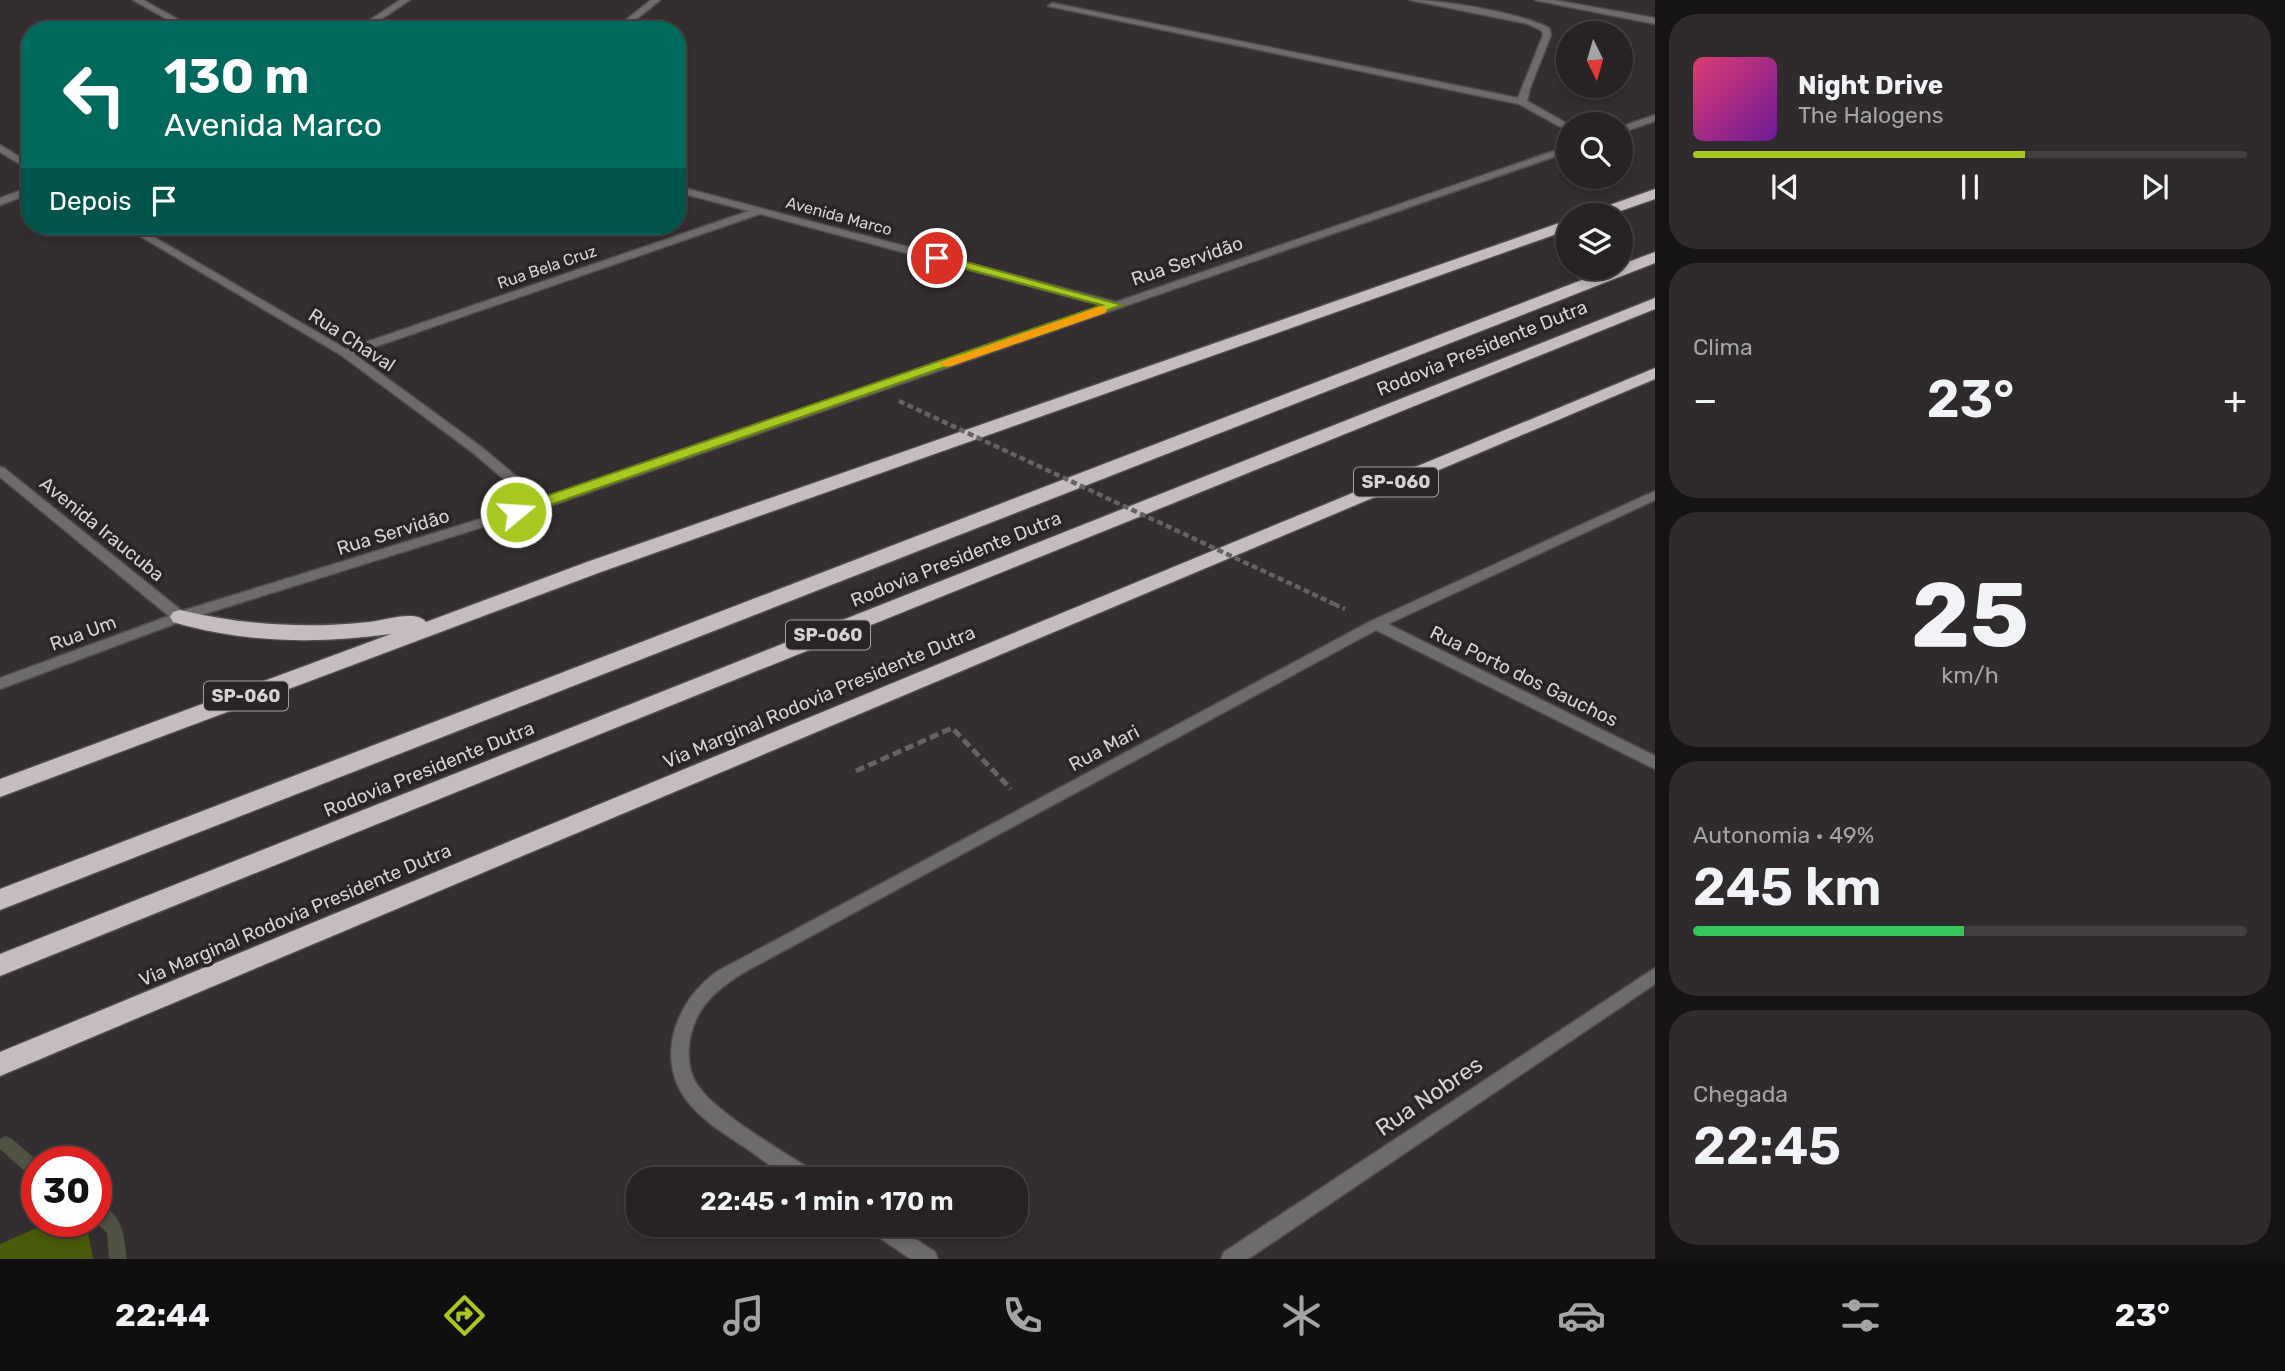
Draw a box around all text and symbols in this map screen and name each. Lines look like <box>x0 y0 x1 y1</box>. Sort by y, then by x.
north arrow <box>1556 21 1633 98</box>
map controls <box>1556 21 1633 280</box>
text: 130 m <box>164 47 309 105</box>
icon: left <box>49 49 140 140</box>
text: Night Drive <box>1798 70 1943 101</box>
text: The Halogens <box>1798 101 1944 129</box>
text: Avenida Marco <box>164 106 382 144</box>
button: search <box>1556 112 1633 189</box>
icon: previous <box>1766 168 1804 206</box>
icon: pause <box>1951 168 1989 206</box>
icon: next <box>2136 168 2174 206</box>
icon: arrive <box>145 182 183 220</box>
text: Depois <box>49 186 131 217</box>
street label: Avenida Marco <box>784 193 894 239</box>
button: layers <box>1556 203 1633 280</box>
pin <box>907 228 967 288</box>
street label: Rua Servidão <box>1128 231 1246 291</box>
icon: arrive <box>918 239 956 277</box>
street label: Rua Bela Cruz <box>495 241 599 293</box>
street label: Rodovia Presidente Dutra <box>1373 295 1591 401</box>
street label: Rua Chaval <box>304 303 400 377</box>
text: Clima <box>1693 333 1753 361</box>
text: 23° <box>1927 368 2014 430</box>
text: − <box>1693 377 1718 423</box>
text: + <box>2223 377 2247 423</box>
road number: SP-060 <box>1354 468 1438 496</box>
street label: Avenida Iraucuba <box>35 472 169 586</box>
position arrow <box>479 475 553 549</box>
street label: Rua Servidão <box>334 504 452 560</box>
street label: Rodovia Presidente Dutra <box>847 506 1065 612</box>
text: 25 <box>1911 561 2029 669</box>
street label: Rua Um <box>47 610 119 656</box>
road number: SP-060 <box>786 620 870 650</box>
street label: Rua Porto dos Gauchos <box>1426 620 1622 732</box>
street label: Via Marginal Rodovia Presidente Dutra <box>659 621 979 773</box>
text: km/h <box>1941 661 1999 689</box>
road number: SP-060 <box>204 682 288 710</box>
street label: Rodovia Presidente Dutra <box>320 716 538 822</box>
street label: Rua Mari <box>1065 720 1143 776</box>
text: Autonomia · 49% <box>1693 821 1874 849</box>
street label: Via Marginal Rodovia Presidente Dutra <box>135 839 455 991</box>
text: 245 km <box>1693 856 1881 918</box>
street label: Rua Nobres <box>1370 1050 1488 1142</box>
text: Chegada <box>1693 1080 1788 1108</box>
text: 22:45 <box>1693 1115 1841 1177</box>
speed limit sign: 30 <box>21 1146 112 1237</box>
text: 22:45 · 1 min · 170 m <box>700 1186 954 1217</box>
icon: directions <box>440 1291 489 1340</box>
icon: music <box>719 1291 768 1340</box>
icon: phone <box>998 1291 1047 1340</box>
icon: climate <box>1277 1291 1326 1340</box>
icon: car <box>1557 1291 1606 1340</box>
icon: filters <box>1836 1291 1885 1340</box>
text: 22:44 <box>115 1296 210 1334</box>
text: 23° <box>2115 1296 2170 1334</box>

